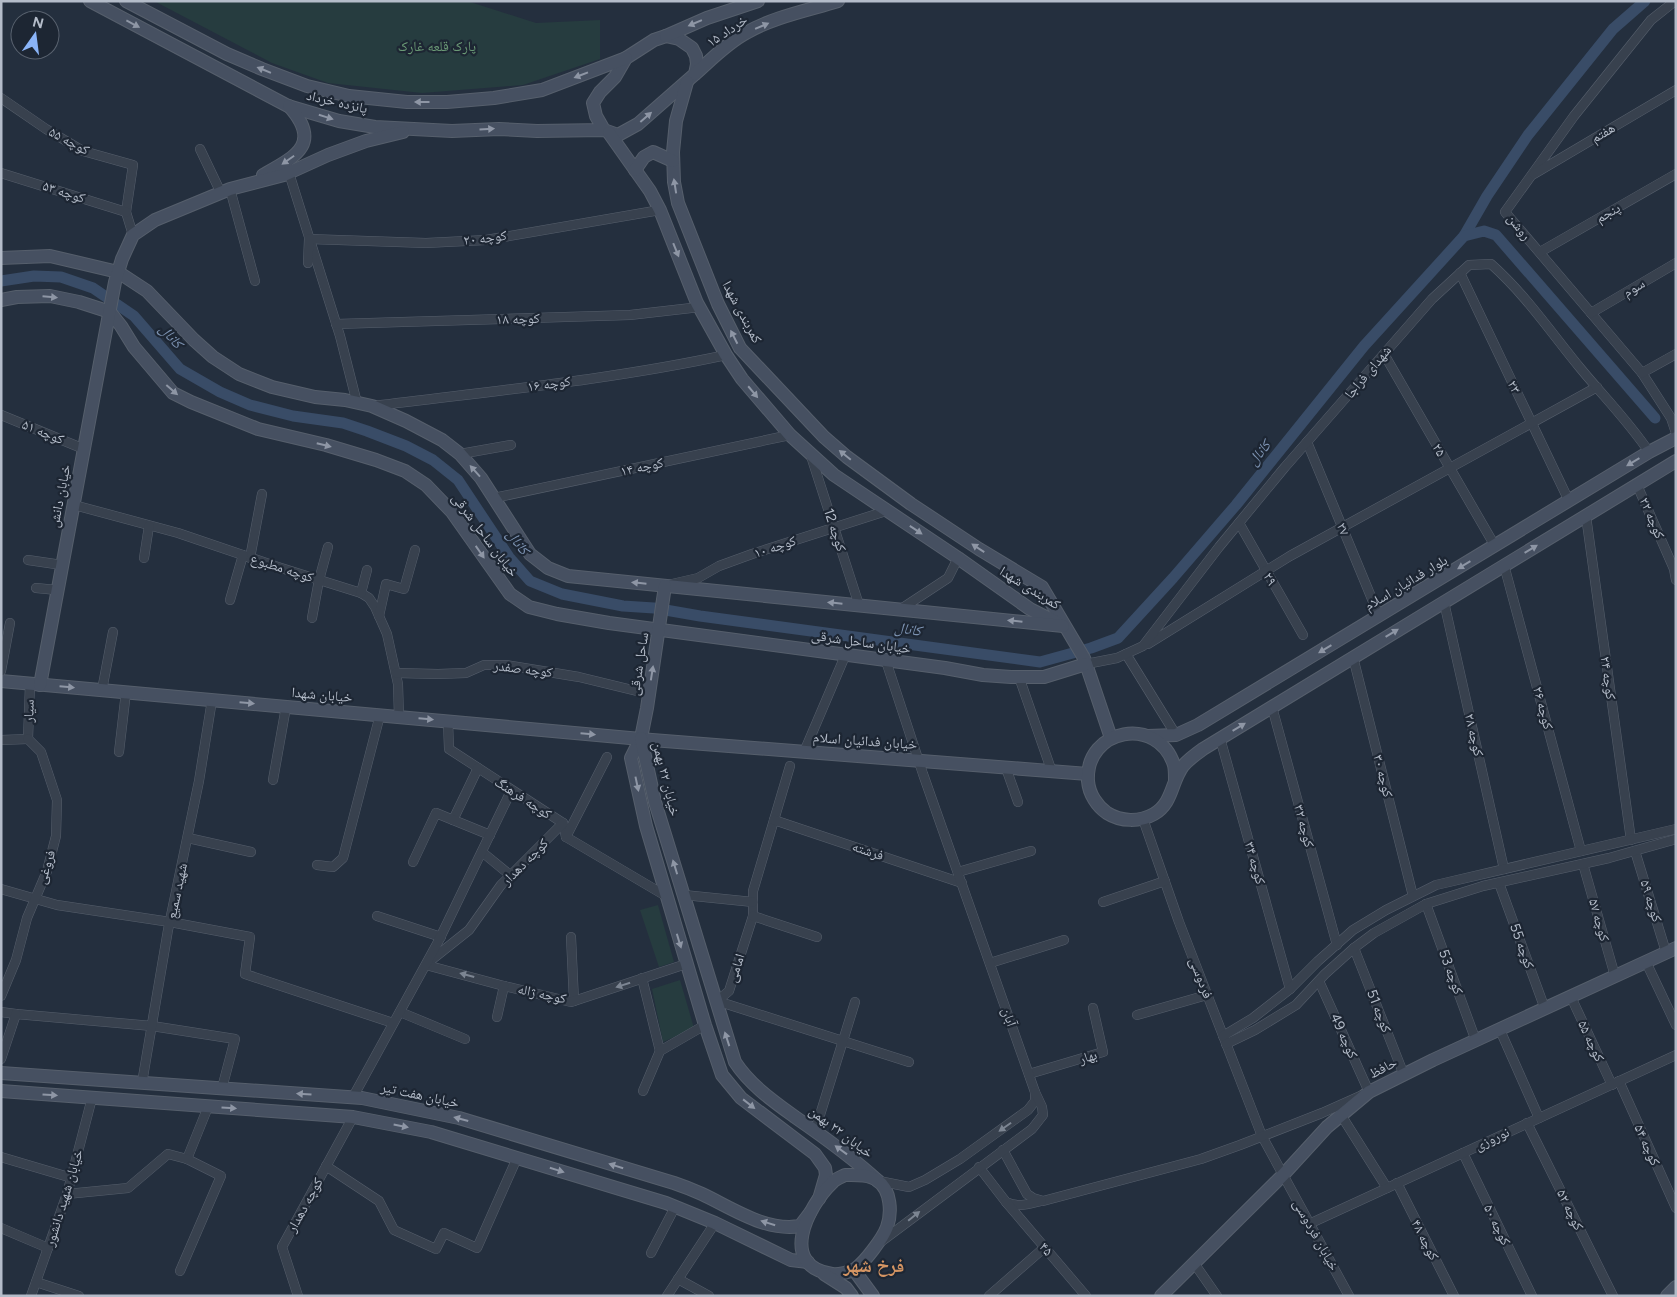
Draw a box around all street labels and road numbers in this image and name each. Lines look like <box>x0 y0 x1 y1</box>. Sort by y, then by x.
street label: ۱۵ خرداد <box>703 11 751 51</box>
street label: پانزده خرداد <box>305 87 369 117</box>
street label: هفتم <box>1588 119 1619 148</box>
street label: کوچه ۵۵ <box>46 123 92 159</box>
street label: کوچه ۵۳ <box>41 177 88 207</box>
street label: پنجم <box>1593 199 1624 228</box>
street label: روشن <box>1503 210 1535 244</box>
street label: کوچه ۲۰ <box>462 227 508 249</box>
street label: سوم <box>1620 275 1649 302</box>
street label: کمربندی شهدا <box>718 278 766 346</box>
street label: کوچه ۱۸ <box>496 310 540 328</box>
street label: شهدای فراجا <box>1341 342 1395 402</box>
street label: کوچه ۱۶ <box>526 373 572 395</box>
street label: ۲۳ <box>1504 378 1524 396</box>
street label: کوچه ۵۱ <box>20 416 67 448</box>
street label: ۲۵ <box>1428 440 1450 460</box>
street label: کوچه ۱۴ <box>619 454 665 480</box>
street label: خیابان دانش <box>46 463 74 529</box>
street label: خیابان ساحل شرقی <box>448 490 522 580</box>
street label: کوچه ۲۲ <box>1636 495 1668 542</box>
street label: کوچه 12 <box>820 506 850 554</box>
street label: ۲۷ <box>1333 520 1353 538</box>
street label: کوچه ۱۰ <box>752 532 799 562</box>
street label: کوچه مطبوع <box>248 550 316 587</box>
street label: بلوار فدائیان اسلام <box>1361 551 1451 615</box>
street label: کمربندی شهدا <box>996 563 1064 613</box>
street label: ۲۹ <box>1259 569 1281 589</box>
street label: خیابان ساحل شرقی <box>810 627 912 657</box>
street label: ساحل شرقی <box>626 631 652 697</box>
street label: کوچه ۲۴ <box>1597 655 1619 701</box>
street label: کوچه صفدر <box>491 657 554 681</box>
street label: خیابان شهدا <box>291 684 353 706</box>
street label: کوچه ۲۶ <box>1529 685 1557 731</box>
street label: سیار <box>20 699 38 724</box>
street label: کوچه ۲۸ <box>1461 712 1487 758</box>
street label: خیابان فدائیان اسلام <box>812 729 918 754</box>
street label: خیابان ۲۲ بهمن <box>649 740 683 818</box>
street label: کوچه ۳۰ <box>1369 753 1397 799</box>
street label: کوچه فرهنگ <box>491 773 555 823</box>
street label: کوچه ۳۲ <box>1290 803 1318 849</box>
street label: کوچه دهدار <box>497 835 552 890</box>
street label: فرشته <box>850 838 886 864</box>
street label: کوچه ۳۴ <box>1241 840 1269 886</box>
street label: فروغی <box>33 848 59 886</box>
street label: شهید سمیع <box>163 862 192 921</box>
street label: کوچه ۵۹ <box>1636 878 1666 925</box>
street label: کوچه ۵۷ <box>1585 897 1613 943</box>
street label: کوچه 55 <box>1506 921 1538 971</box>
street label: کوچه 53 <box>1435 947 1467 997</box>
street label: امامی <box>723 951 749 985</box>
street label: فردوسی <box>1185 955 1217 1001</box>
street label: کوچه ژاله <box>516 981 568 1007</box>
street label: کوچه 51 <box>1363 987 1395 1035</box>
street label: آبان <box>998 1005 1020 1029</box>
street label: کوچه 49 <box>1327 1011 1362 1061</box>
street label: کوچه ۵۵ <box>1574 1018 1608 1065</box>
street label: بهار <box>1076 1046 1099 1068</box>
street label: حافظ <box>1366 1054 1400 1082</box>
street label: خیابان هفت تیر <box>378 1078 461 1112</box>
street label: خیابان ۲۲ بهمن <box>806 1102 876 1162</box>
street label: کوچه ۵۴ <box>1630 1122 1664 1169</box>
street label: نوروزی <box>1472 1124 1512 1154</box>
street label: خیابان شهید دانشور <box>41 1147 87 1249</box>
street label: کوچه دهدار <box>283 1175 327 1236</box>
street label: کوچه ۵۲ <box>1553 1187 1587 1233</box>
street label: خیابان فردوسی <box>1289 1196 1343 1274</box>
street label: کوچه ۵۰ <box>1480 1202 1514 1248</box>
street label: کوچه ۴۸ <box>1408 1217 1443 1263</box>
street label: ۴۵ <box>1035 1239 1057 1259</box>

